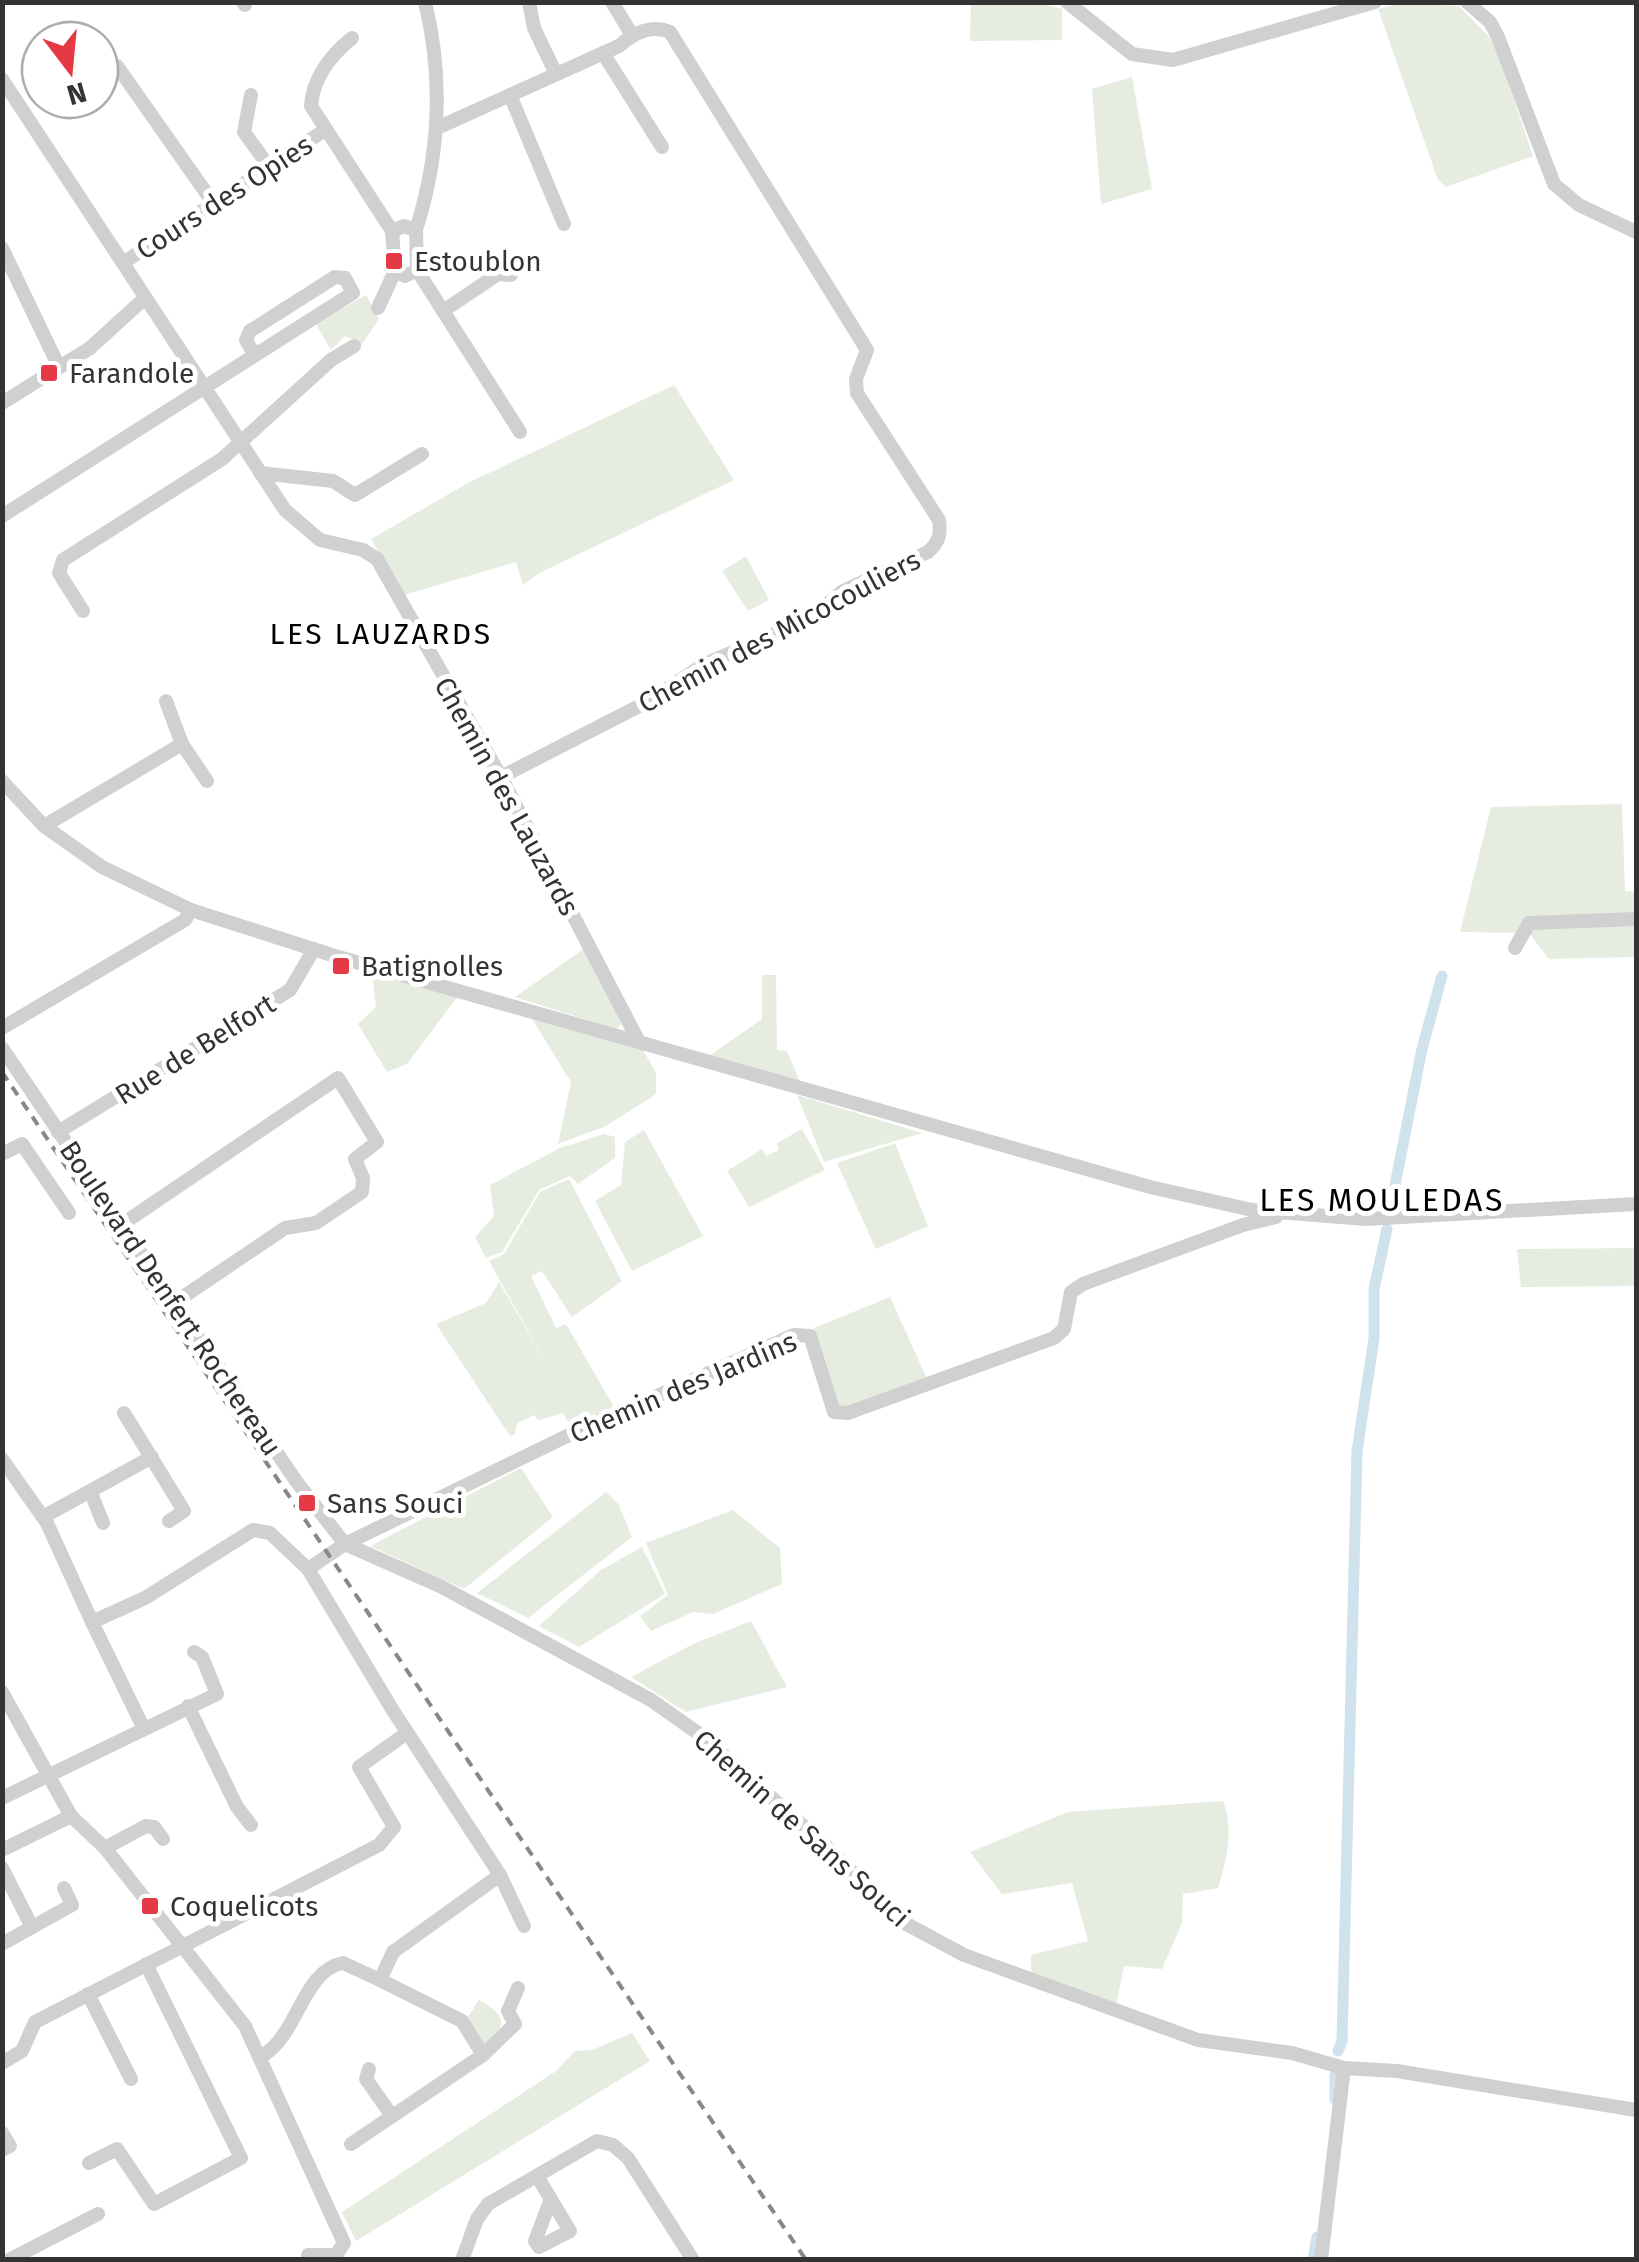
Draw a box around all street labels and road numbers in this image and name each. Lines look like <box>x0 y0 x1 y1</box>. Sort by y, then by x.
street label: Cours des Opies <box>130 128 319 267</box>
street label: Chemin des Micocouliers <box>633 543 926 720</box>
street label: Chemin des Lauzards <box>427 671 586 921</box>
street label: Rue de Belfort <box>109 987 282 1112</box>
street label: Boulevard Denfert Rochereau <box>53 1135 288 1462</box>
street label: Chemin des Jardins <box>565 1325 802 1450</box>
street label: Chemin de Sans Souci <box>687 1723 916 1934</box>

